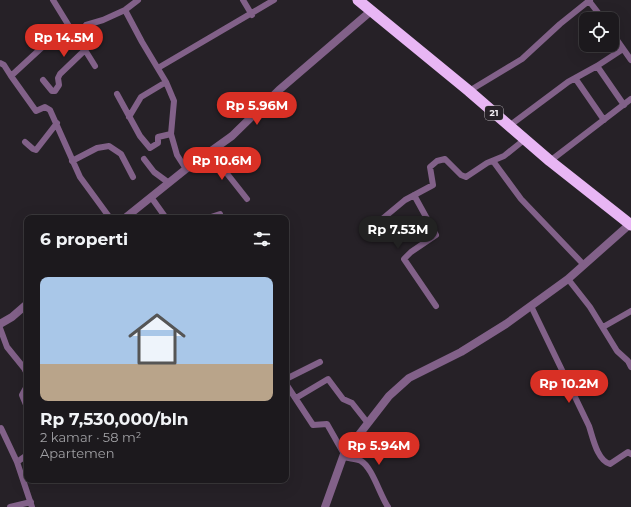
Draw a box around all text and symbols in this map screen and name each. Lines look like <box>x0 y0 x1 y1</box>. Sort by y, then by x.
map controls <box>579 12 619 52</box>
button: locate <box>579 12 619 52</box>
pin: Rp 14.5M <box>23 24 105 58</box>
text: Rp 14.5M <box>34 29 94 45</box>
pin: Rp 5.96M <box>216 92 298 126</box>
text: Rp 5.96M <box>226 97 288 113</box>
road number: 21 <box>485 106 503 120</box>
pin: Rp 10.6M <box>181 147 263 181</box>
text: Rp 10.6M <box>192 152 252 168</box>
pin: Rp 7.53M <box>357 216 439 250</box>
text: Rp 7.53M <box>368 221 428 237</box>
icon: filters <box>251 228 273 250</box>
text: 6 properti <box>40 229 128 249</box>
icon: home <box>121 303 193 375</box>
pin: Rp 10.2M <box>528 370 610 404</box>
text: Rp 10.2M <box>539 375 599 391</box>
text: Rp 7,530,000/bln <box>40 409 189 429</box>
text: 2 kamar · 58 m² <box>40 429 141 445</box>
pin: Rp 5.94M <box>338 432 420 466</box>
text: Rp 5.94M <box>348 437 411 453</box>
text: Apartemen <box>40 445 115 461</box>

